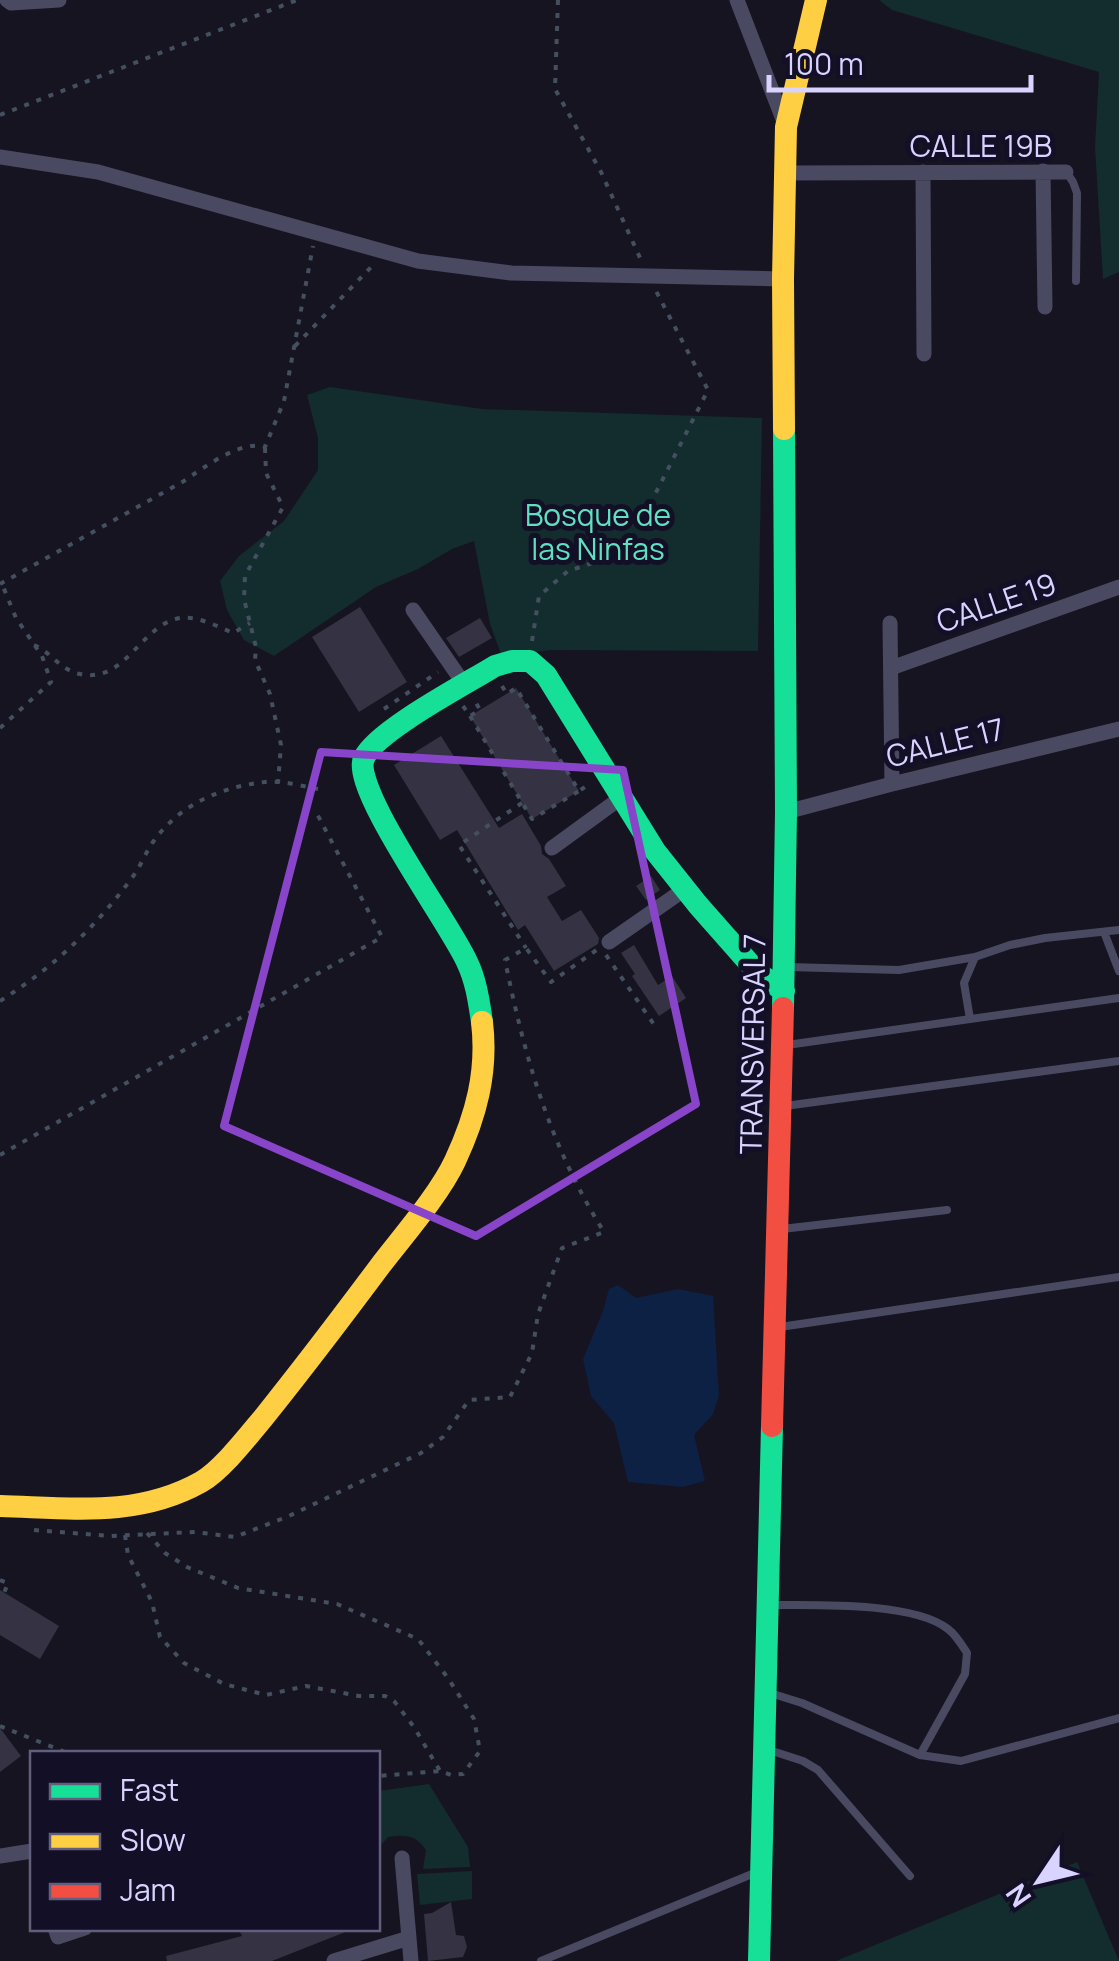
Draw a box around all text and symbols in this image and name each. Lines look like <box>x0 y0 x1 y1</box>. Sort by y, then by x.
scale bar <box>769 30 1032 92</box>
text: 100 m <box>784 43 864 84</box>
street label: CALLE 19B <box>910 125 1052 166</box>
park label: Bosque de las Ninfas <box>525 494 671 569</box>
street label: CALLE 19 <box>931 562 1061 642</box>
street label: CALLE 17 <box>882 708 1008 776</box>
street label: TRANSVERSAL 7 <box>730 933 774 1155</box>
legend <box>30 1751 380 1931</box>
text: Fast <box>120 1769 179 1810</box>
text: Slow <box>120 1819 186 1860</box>
north arrow <box>989 1831 1089 1931</box>
text: Jam <box>120 1869 176 1910</box>
text: N <box>996 1877 1039 1915</box>

